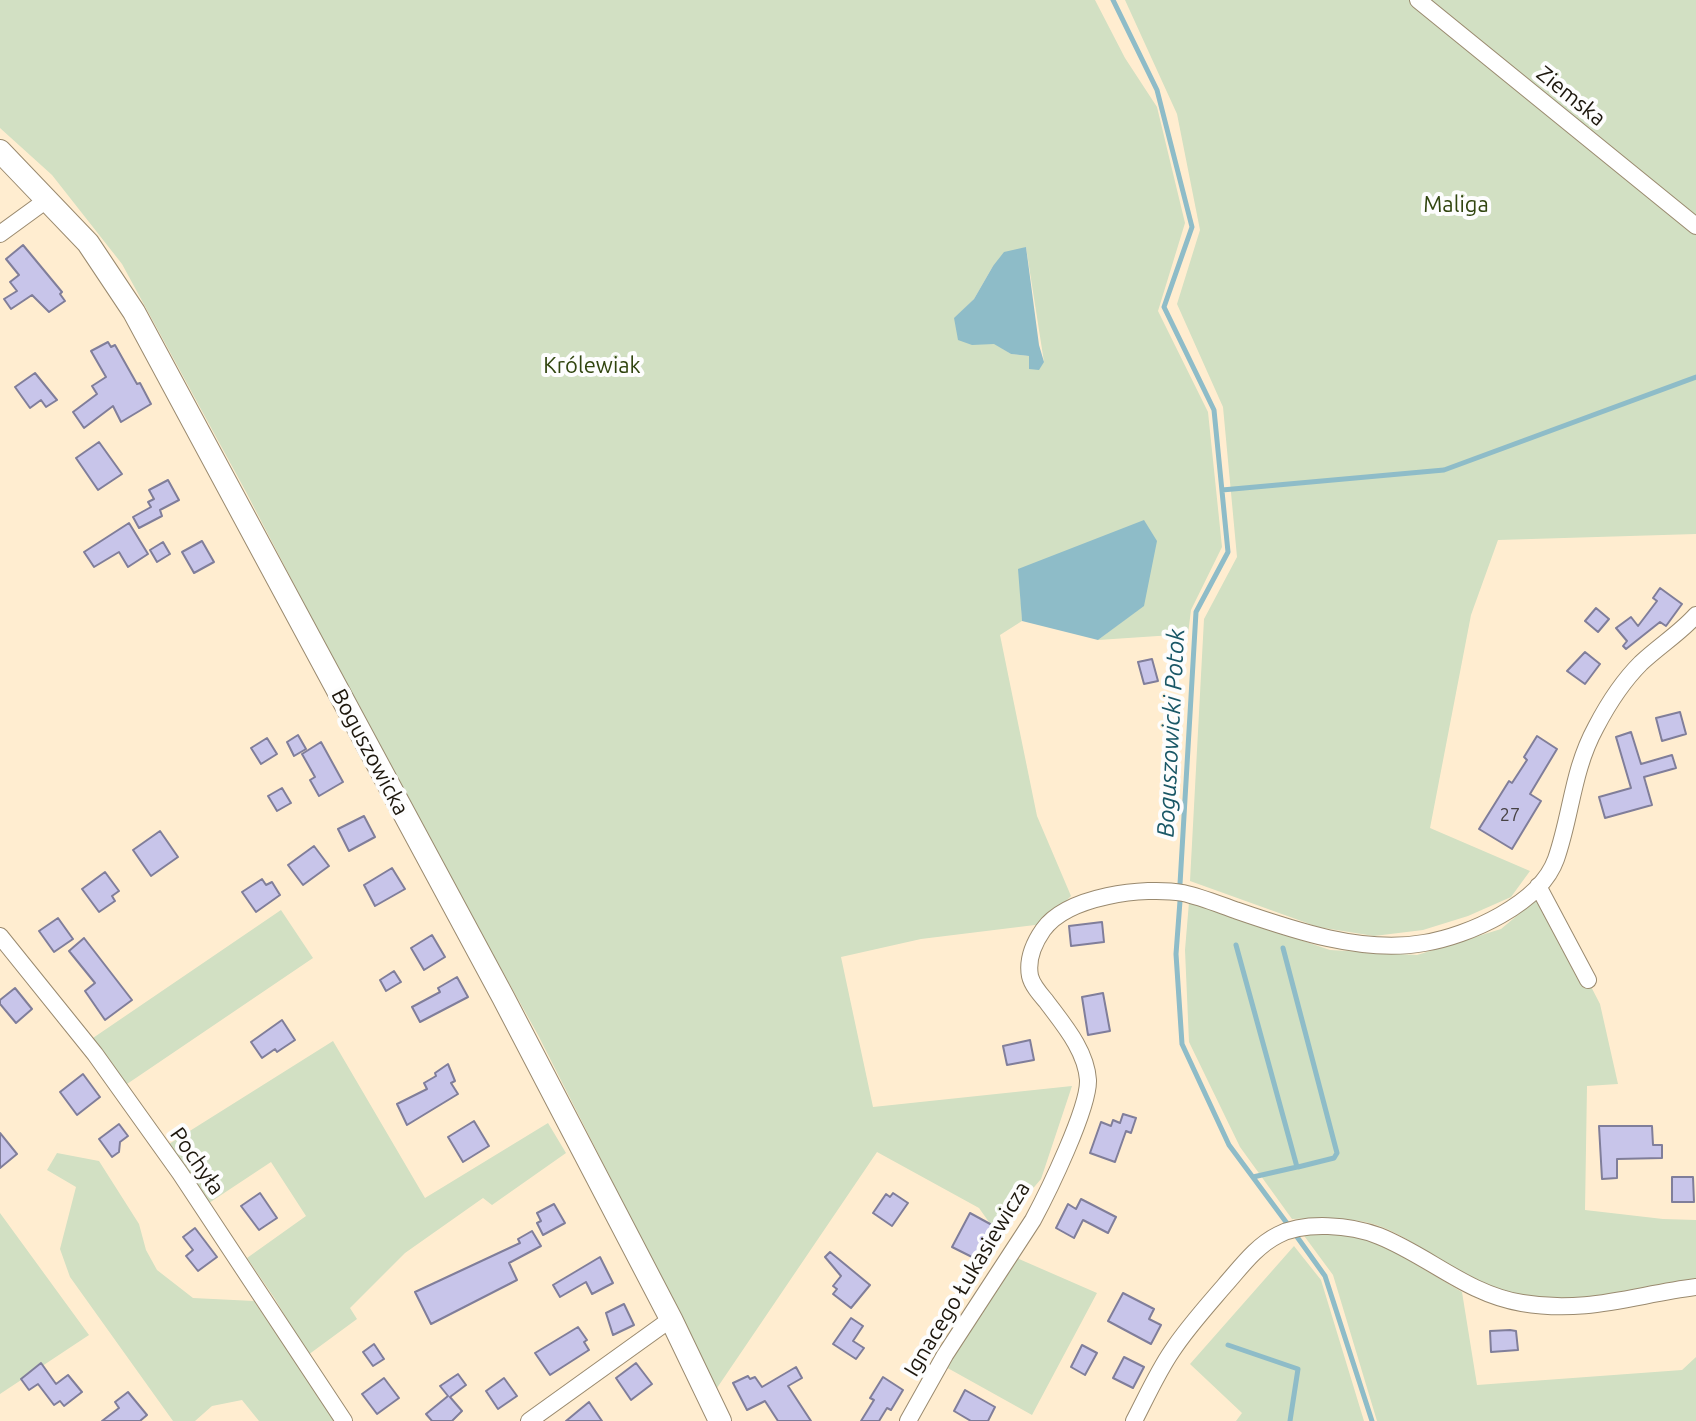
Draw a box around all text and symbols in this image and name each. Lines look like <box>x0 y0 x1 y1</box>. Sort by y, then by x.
street label: Ziemska <box>1531 60 1611 132</box>
park label: Maliga <box>1423 192 1489 218</box>
park label: Królewiak <box>543 353 641 379</box>
water label: Boguszowicki Potok <box>1151 628 1191 838</box>
street label: Boguszowicka <box>326 684 414 820</box>
house number: 27 <box>1500 804 1520 826</box>
street label: Pochyła <box>164 1122 230 1200</box>
street label: Ignacego Łukasiewicza <box>898 1177 1036 1381</box>

